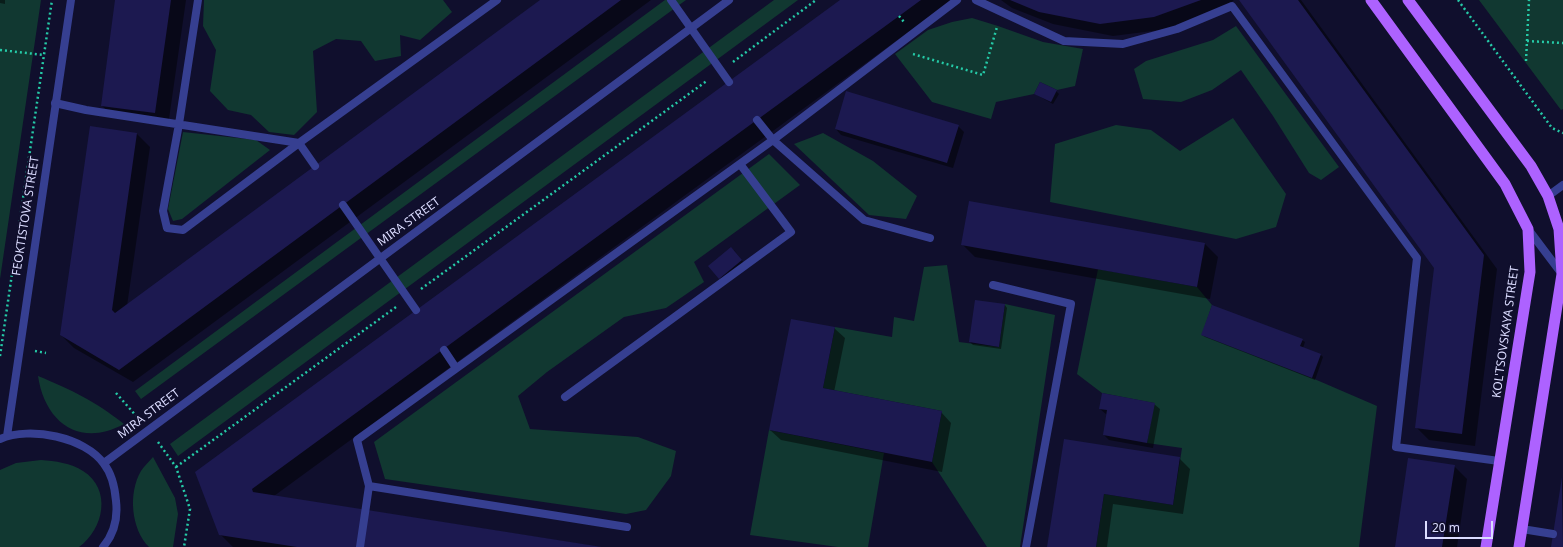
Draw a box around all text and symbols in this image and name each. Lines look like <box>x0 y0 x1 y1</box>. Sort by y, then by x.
street label: FEOKTISTOVA STREET <box>9 155 43 277</box>
street label: MIRA STREET <box>375 194 443 250</box>
street label: KOL'TSOVSKAYA STREET <box>1490 265 1522 399</box>
street label: MIRA STREET <box>115 386 183 442</box>
scale bar <box>1427 513 1495 539</box>
text: 20 m <box>1432 519 1460 536</box>

